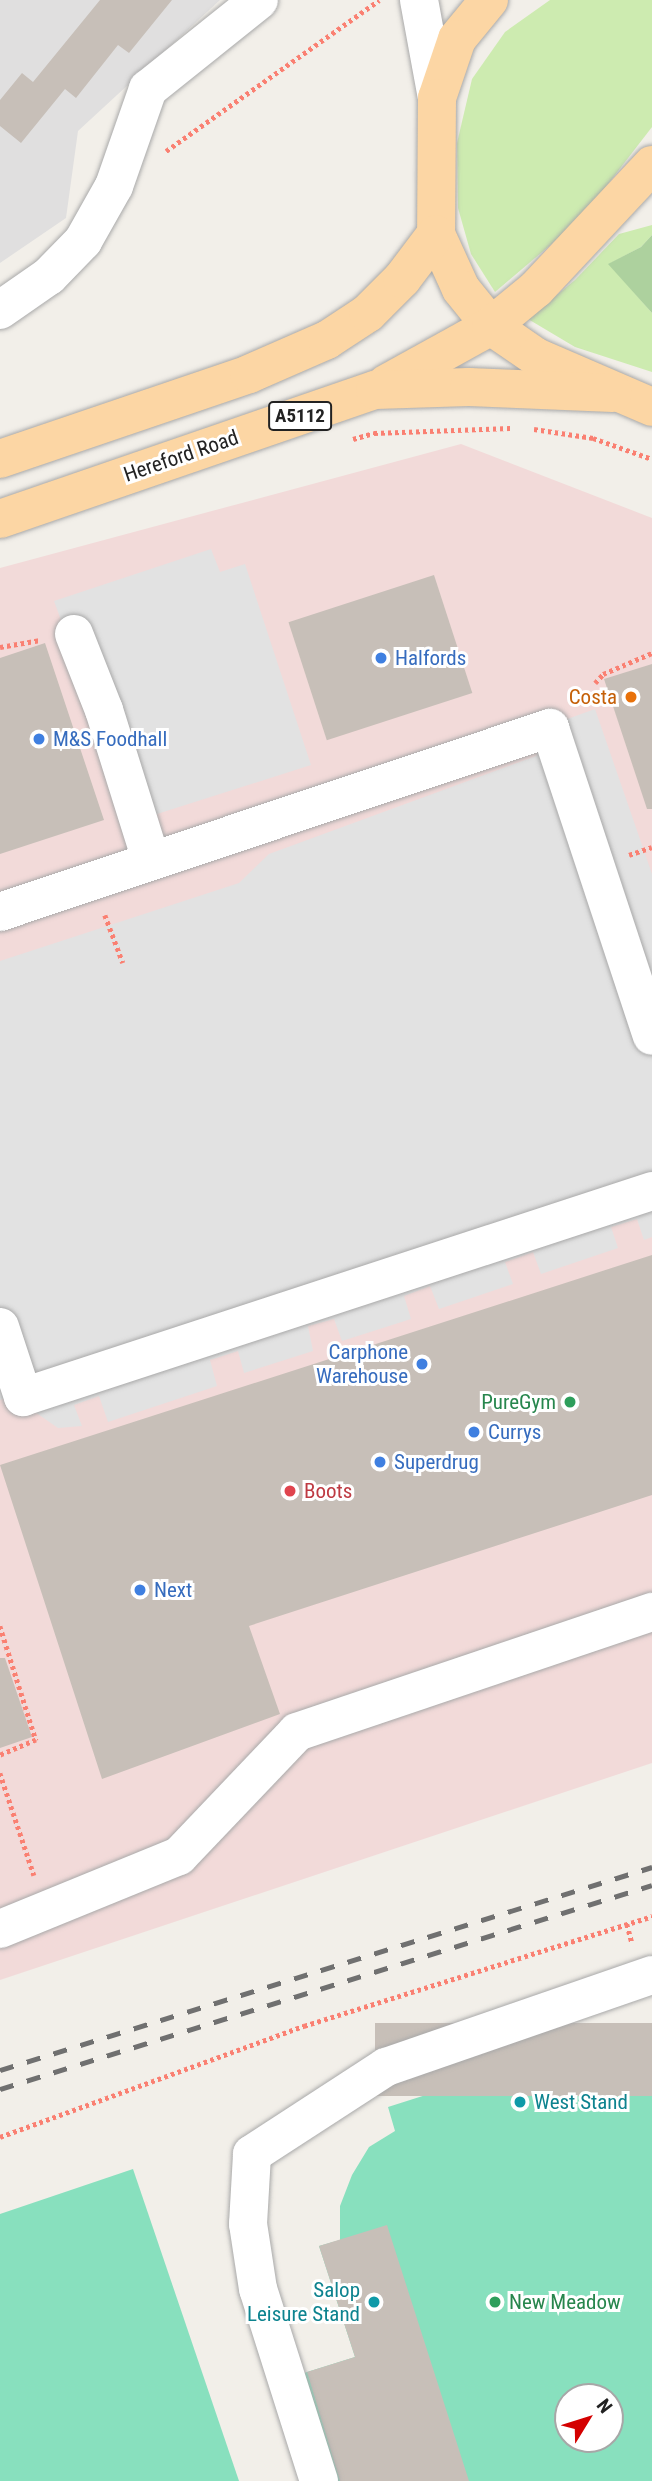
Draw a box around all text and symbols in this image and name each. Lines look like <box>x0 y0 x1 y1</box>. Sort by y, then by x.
road number: A5112 <box>267 400 333 432</box>
street label: Hereford Road <box>120 425 242 487</box>
place label: Halfords <box>395 645 466 671</box>
marker: Halfords <box>373 650 389 666</box>
place label: Costa <box>569 684 617 710</box>
marker: Costa <box>623 689 639 705</box>
place label: M&S Foodhall <box>53 726 167 752</box>
marker: M&S Foodhall <box>31 731 47 747</box>
place label: Carphone Warehouse <box>316 1339 408 1389</box>
marker: Carphone Warehouse <box>414 1356 430 1372</box>
place label: PureGym <box>481 1389 556 1415</box>
marker: PureGym <box>562 1394 578 1410</box>
place label: Currys <box>488 1419 541 1445</box>
marker: Currys <box>466 1424 482 1440</box>
place label: Superdrug <box>394 1449 479 1475</box>
marker: Superdrug <box>372 1454 388 1470</box>
place label: Boots <box>304 1478 352 1504</box>
marker: Boots <box>282 1483 298 1499</box>
place label: Next <box>154 1577 192 1603</box>
marker: Next <box>132 1582 148 1598</box>
place label: West Stand <box>534 2089 628 2115</box>
marker: West Stand <box>512 2094 528 2110</box>
place label: Salop Leisure Stand <box>247 2277 360 2327</box>
place label: New Meadow <box>509 2289 621 2315</box>
marker: Salop Leisure Stand <box>366 2294 382 2310</box>
marker: New Meadow <box>487 2294 503 2310</box>
north arrow <box>554 2383 624 2453</box>
text: N <box>592 2394 617 2418</box>

